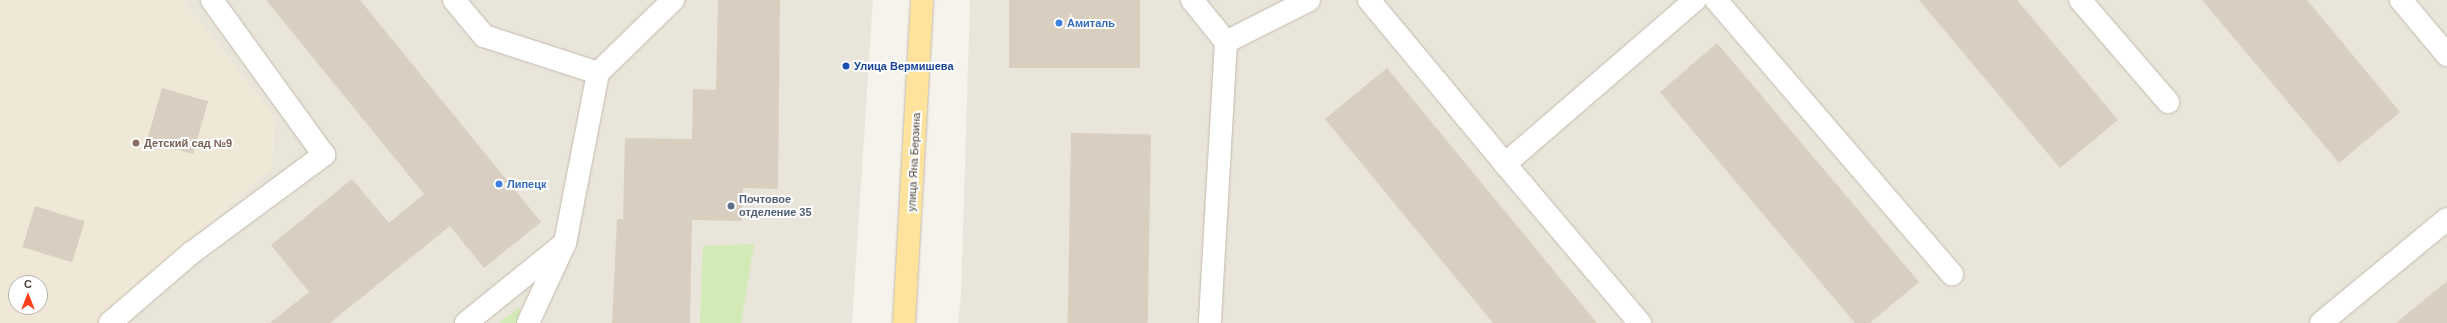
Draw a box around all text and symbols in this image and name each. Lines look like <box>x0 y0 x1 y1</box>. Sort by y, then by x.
place label: Амиталь <box>1067 16 1115 30</box>
marker: Амиталь <box>1054 18 1064 28</box>
place label: Улица Вермишева <box>854 59 954 73</box>
marker: Улица Вермишева <box>841 61 851 71</box>
street label: улица Яна Берзина <box>905 112 923 212</box>
place label: Детский сад №9 <box>144 136 232 150</box>
marker: Детский сад №9 <box>131 138 141 148</box>
place label: Липецк <box>507 177 547 191</box>
marker: Липецк <box>494 179 504 189</box>
place label: Почтовое отделение 35 <box>739 193 812 219</box>
marker: Почтовое отделение 35 <box>726 201 736 211</box>
north arrow <box>8 275 48 315</box>
text: С <box>24 278 32 290</box>

